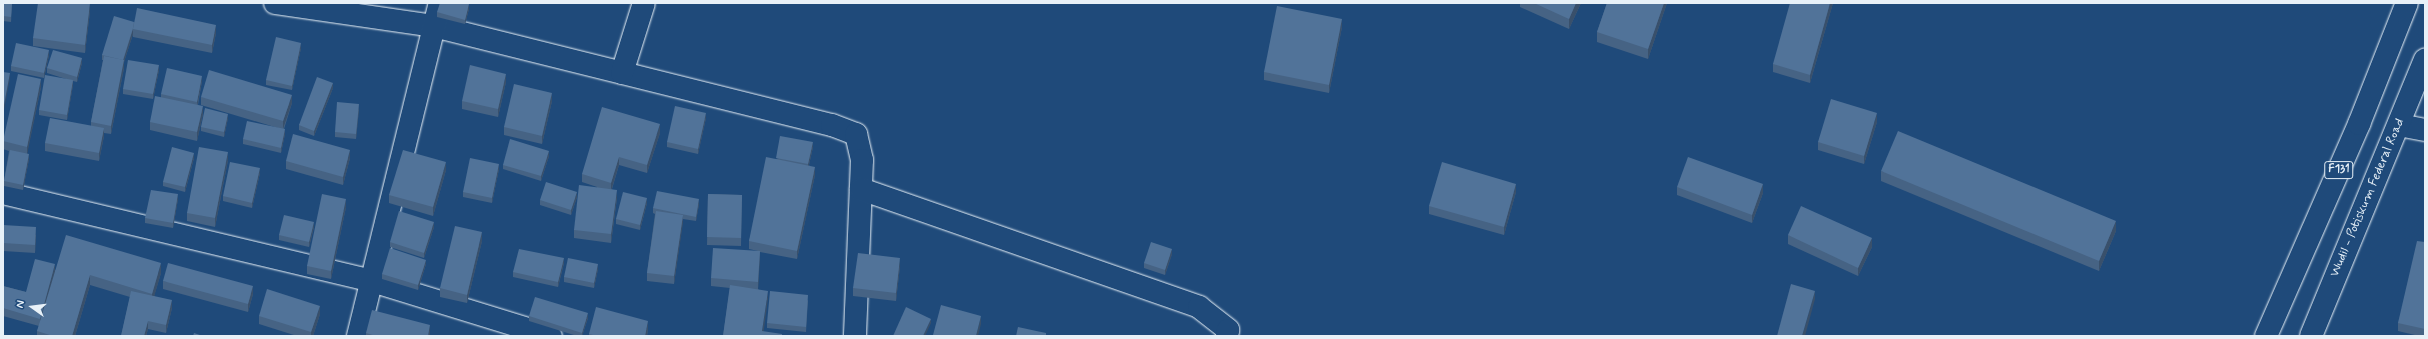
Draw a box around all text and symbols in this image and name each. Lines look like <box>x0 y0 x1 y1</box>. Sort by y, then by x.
street label: Wudil - Potiskum Federal Road <box>2328 117 2408 279</box>
road number: F131 <box>2324 160 2354 180</box>
north arrow <box>12 287 52 327</box>
text: N <box>13 299 28 309</box>

